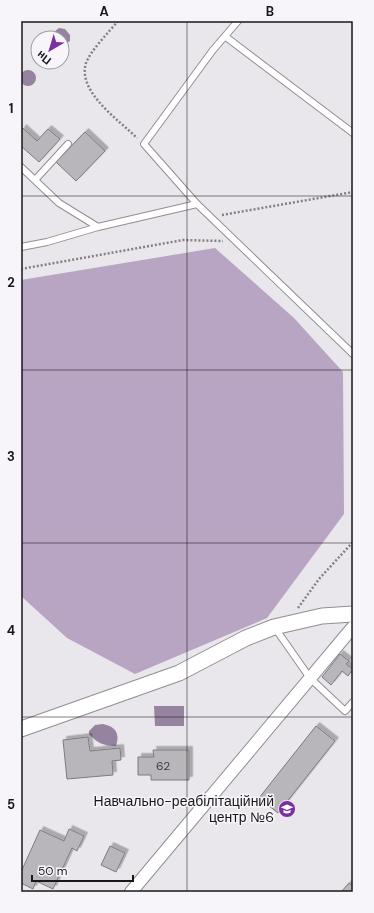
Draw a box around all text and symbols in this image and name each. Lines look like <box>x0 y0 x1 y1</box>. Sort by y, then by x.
text: A <box>99 3 109 20</box>
text: B <box>266 3 274 20</box>
north arrow <box>30 30 70 70</box>
text: Пн <box>34 48 54 68</box>
text: 1 <box>9 100 13 117</box>
text: 2 <box>7 274 15 291</box>
text: 3 <box>7 448 15 465</box>
text: 4 <box>7 622 15 639</box>
house number: 62 <box>156 758 170 774</box>
place label: Навчально-реабілітаційний центр №6 <box>94 792 274 826</box>
text: 5 <box>7 796 15 813</box>
school or university icon: Навчально-реабілітаційний центр №6 <box>277 799 297 819</box>
scale bar <box>32 857 133 883</box>
text: 50 m <box>38 863 67 879</box>

